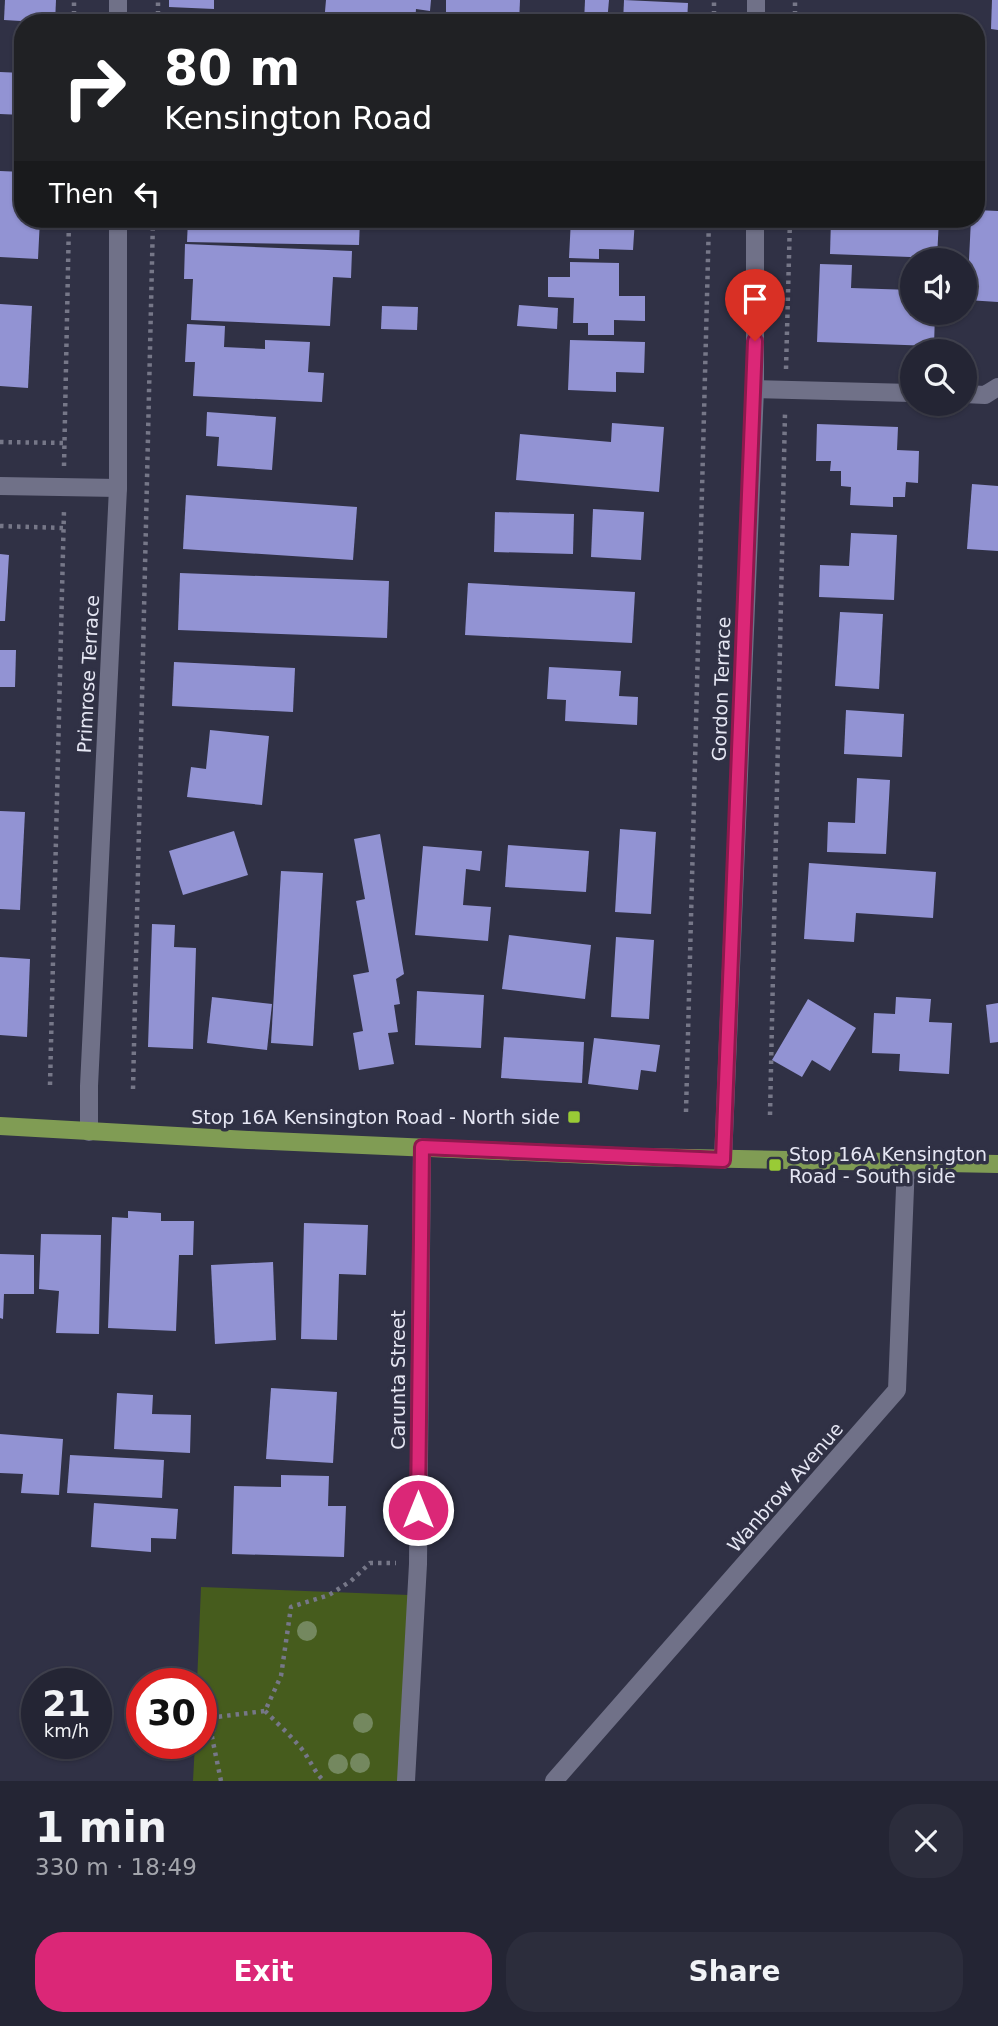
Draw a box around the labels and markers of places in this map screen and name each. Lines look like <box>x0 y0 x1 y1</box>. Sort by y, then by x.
pin <box>725 269 785 341</box>
place label: Stop 16A Kensington Road - North side <box>191 1106 560 1128</box>
marker: Stop 16A Kensington Road - North side <box>566 1109 582 1125</box>
place label: Stop 16A Kensington Road - South side <box>789 1143 987 1187</box>
marker: Stop 16A Kensington Road - South side <box>767 1157 783 1173</box>

